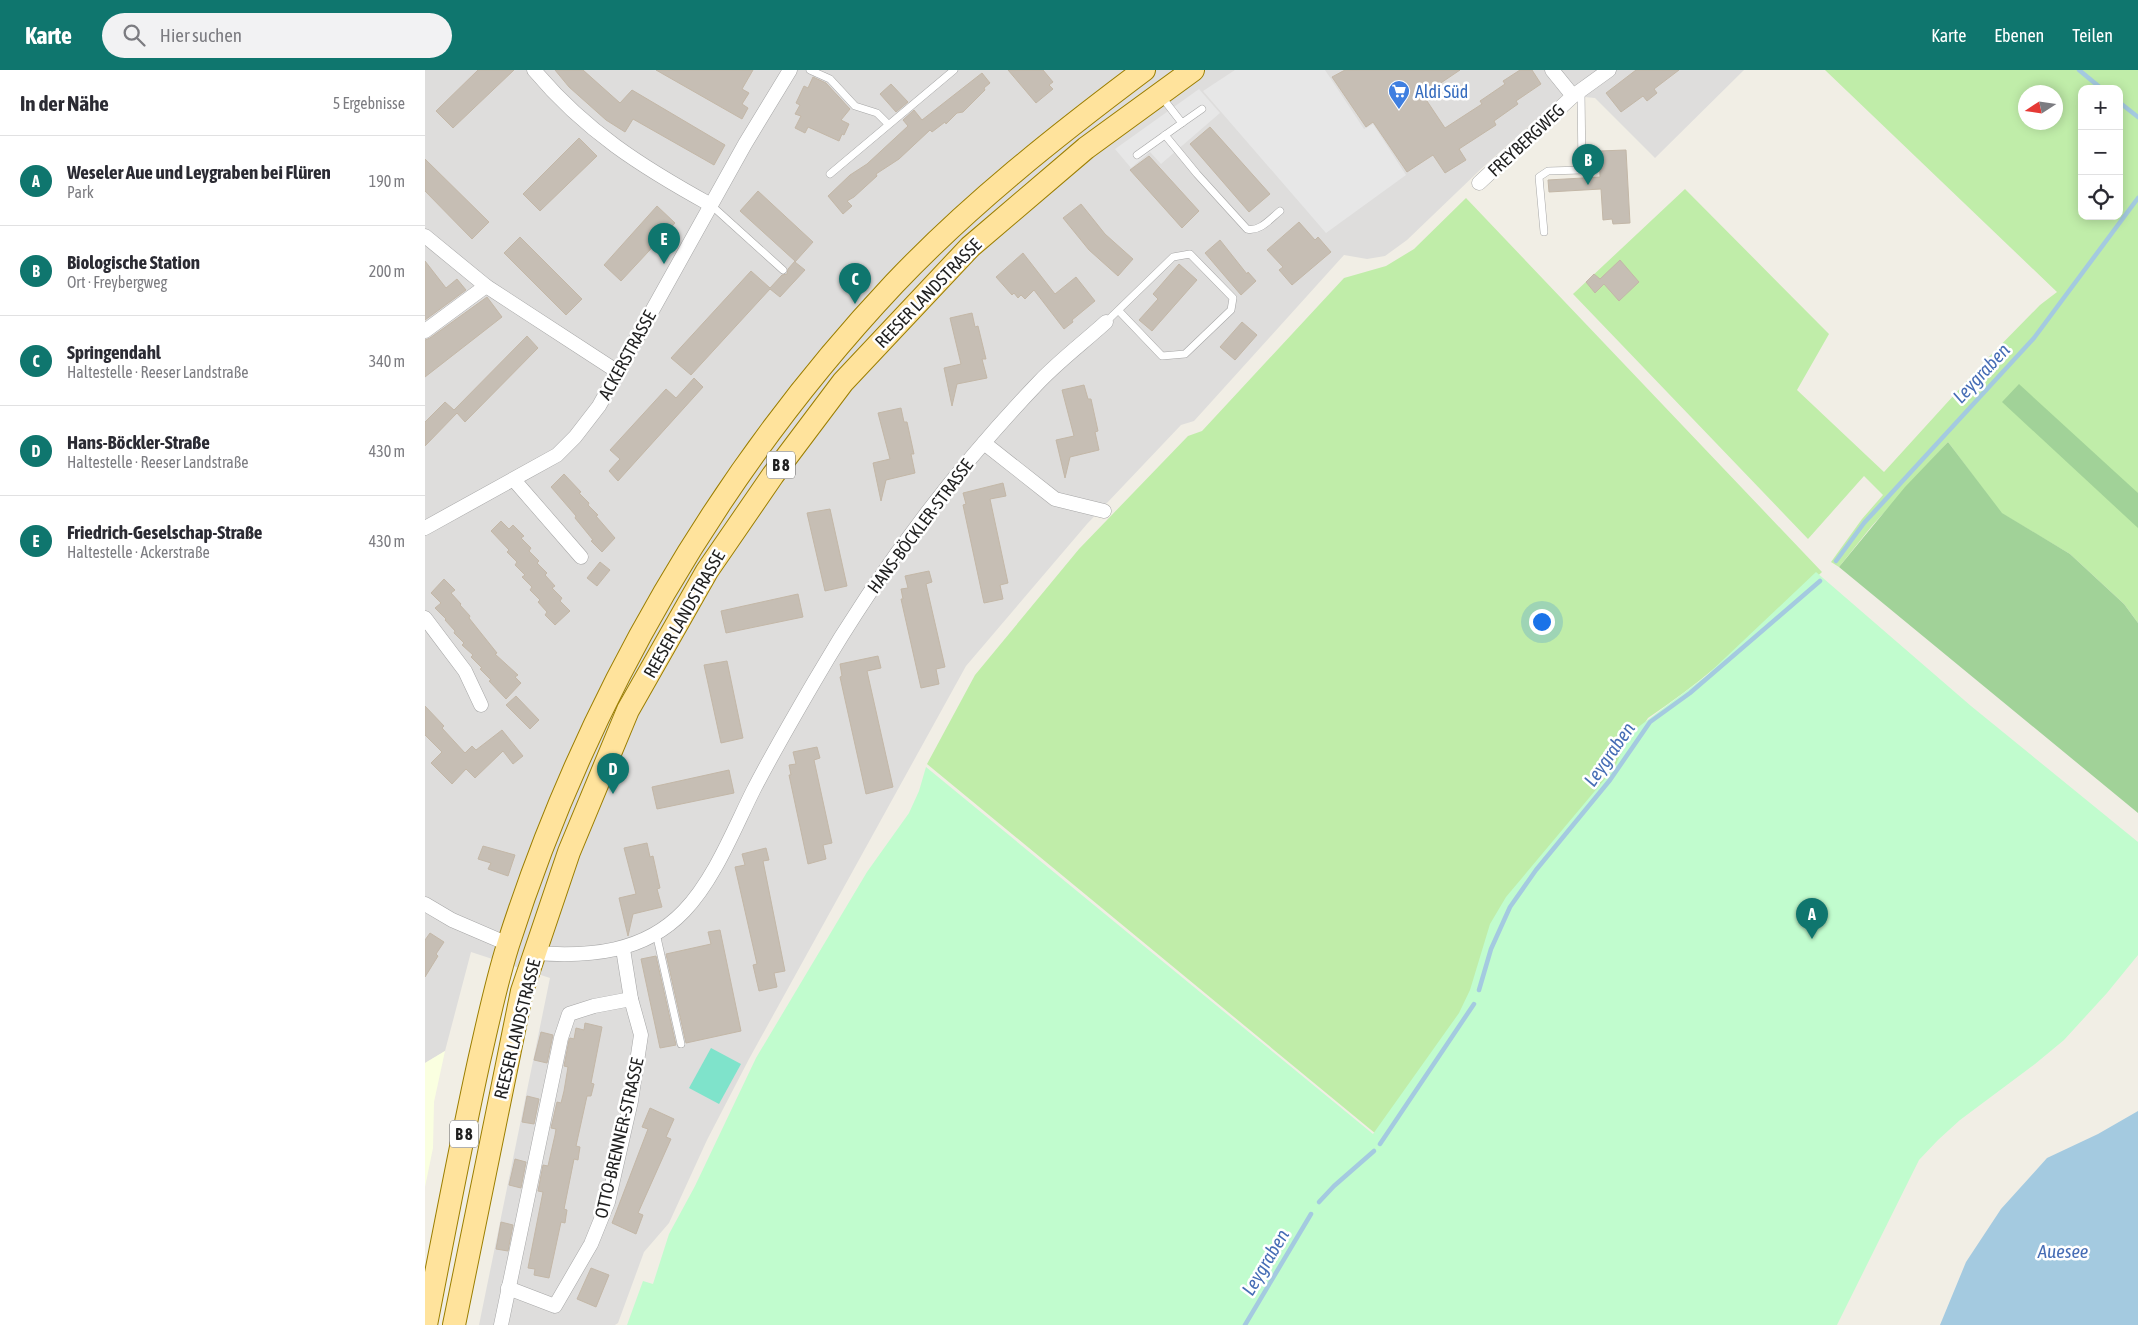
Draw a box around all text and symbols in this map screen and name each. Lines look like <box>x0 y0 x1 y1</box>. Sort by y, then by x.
search box <box>102 13 452 58</box>
icon: search <box>120 21 148 49</box>
text: Karte <box>25 22 72 49</box>
text: Hier suchen <box>160 24 242 46</box>
text: Karte <box>1931 25 1966 46</box>
text: Ebenen <box>1994 25 2044 46</box>
text: Teilen <box>2072 25 2113 46</box>
supermarket icon: Aldi Süd <box>1387 79 1411 110</box>
place label: Aldi Süd <box>1415 81 1468 102</box>
north arrow <box>2018 85 2063 130</box>
map controls <box>2078 85 2123 220</box>
button: + <box>2078 85 2123 130</box>
text: In der Nähe <box>20 91 109 115</box>
text: 5 Ergebnisse <box>333 94 405 112</box>
street label: FREYBERGWEG <box>1483 99 1569 181</box>
button: − <box>2078 130 2123 175</box>
pin: B <box>1572 144 1604 185</box>
text: Weseler Aue und Leygraben bei Flüren <box>67 161 331 183</box>
text: A <box>32 172 40 190</box>
text: 190 m <box>369 172 405 190</box>
button: locate <box>2078 175 2123 220</box>
text: Park <box>67 183 94 201</box>
pin: E <box>648 223 680 264</box>
street label: REESER LANDSTRASSE <box>871 234 986 352</box>
text: Biologische Station <box>67 251 200 273</box>
text: B <box>32 262 40 280</box>
text: 200 m <box>369 262 405 280</box>
pin: C <box>839 263 871 304</box>
text: Ort · Freybergweg <box>67 273 167 291</box>
street label: ACKERSTRASSE <box>594 307 660 403</box>
water label: Leygraben <box>1948 339 2014 407</box>
text: Springendahl <box>67 341 161 363</box>
text: C <box>32 352 40 370</box>
text: 340 m <box>369 352 405 370</box>
text: Haltestelle · Reeser Landstraße <box>67 363 249 381</box>
text: Hans-Böckler-Straße <box>67 431 210 453</box>
text: D <box>32 442 40 460</box>
text: 430 m <box>369 442 405 460</box>
road number: B 8 <box>767 452 795 478</box>
text: Haltestelle · Reeser Landstraße <box>67 453 249 471</box>
street label: HANS-BÖCKLER-STRASSE <box>863 455 977 597</box>
text: Friedrich-Geselschap-Straße <box>67 521 262 543</box>
text: E <box>33 532 39 550</box>
text: 430 m <box>369 532 405 550</box>
text: Haltestelle · Ackerstraße <box>67 543 210 561</box>
street label: REESER LANDSTRASSE <box>639 546 729 681</box>
your location <box>1529 609 1555 635</box>
water label: Leygraben <box>1579 718 1639 790</box>
pin: D <box>597 753 629 794</box>
pin: A <box>1796 898 1828 939</box>
street label: REESER LANDSTRASSE <box>489 956 545 1101</box>
street label: OTTO-BRENNER-STRASSE <box>590 1055 648 1220</box>
road number: B 8 <box>450 1120 478 1148</box>
water label: Leygraben <box>1237 1225 1293 1299</box>
water label: Auesee <box>2037 1240 2088 1262</box>

